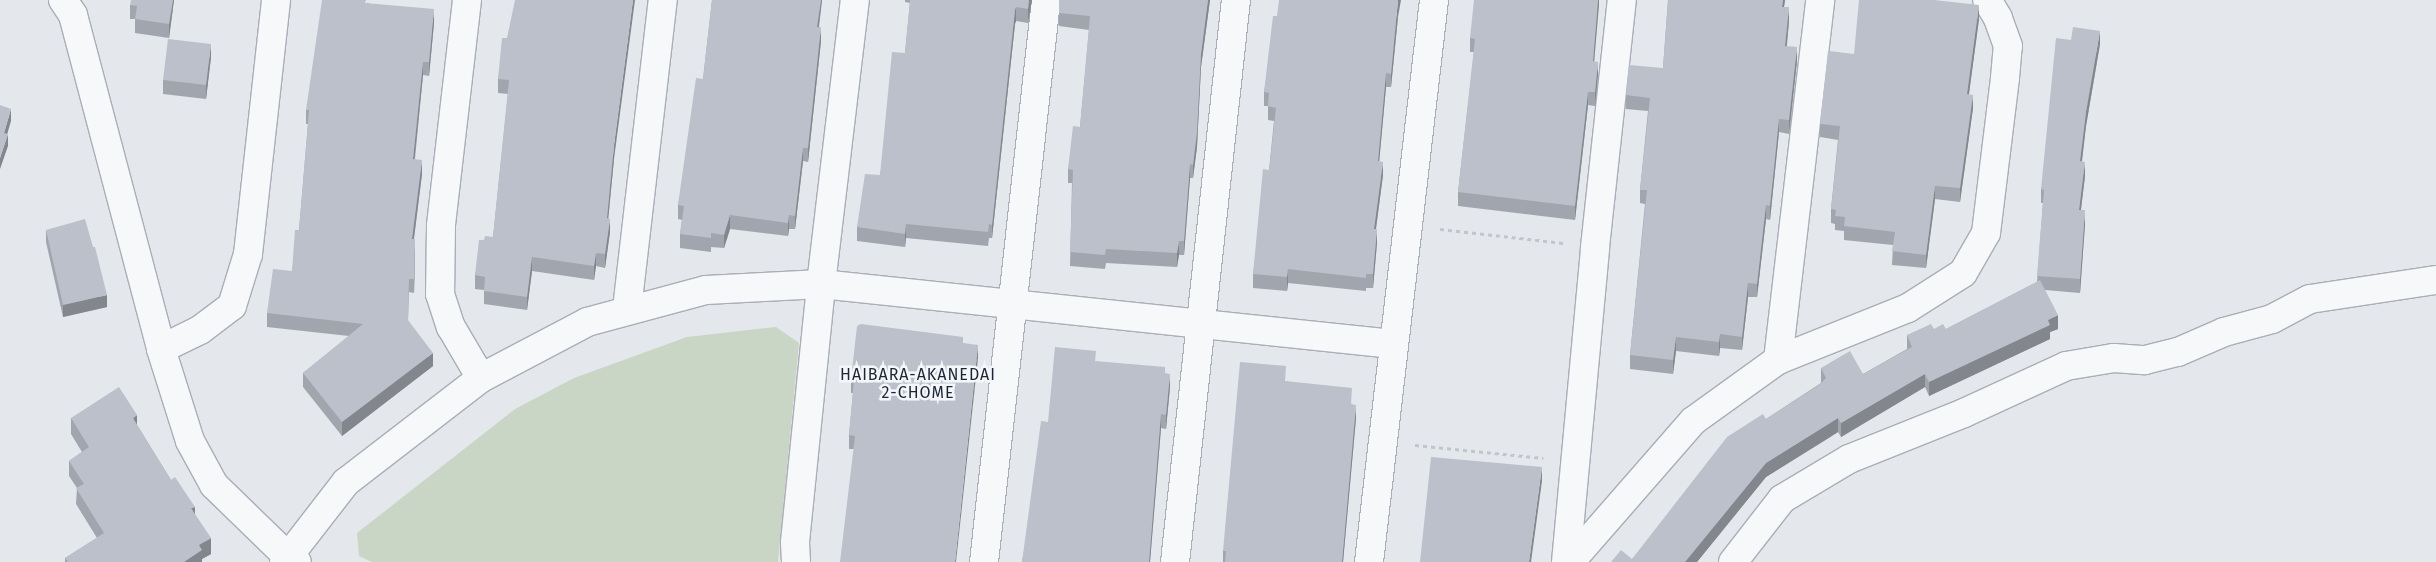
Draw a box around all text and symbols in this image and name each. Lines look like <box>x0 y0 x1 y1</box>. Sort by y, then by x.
district label: HAIBARA-AKANEDAI 2-CHOME <box>838 365 998 403</box>

